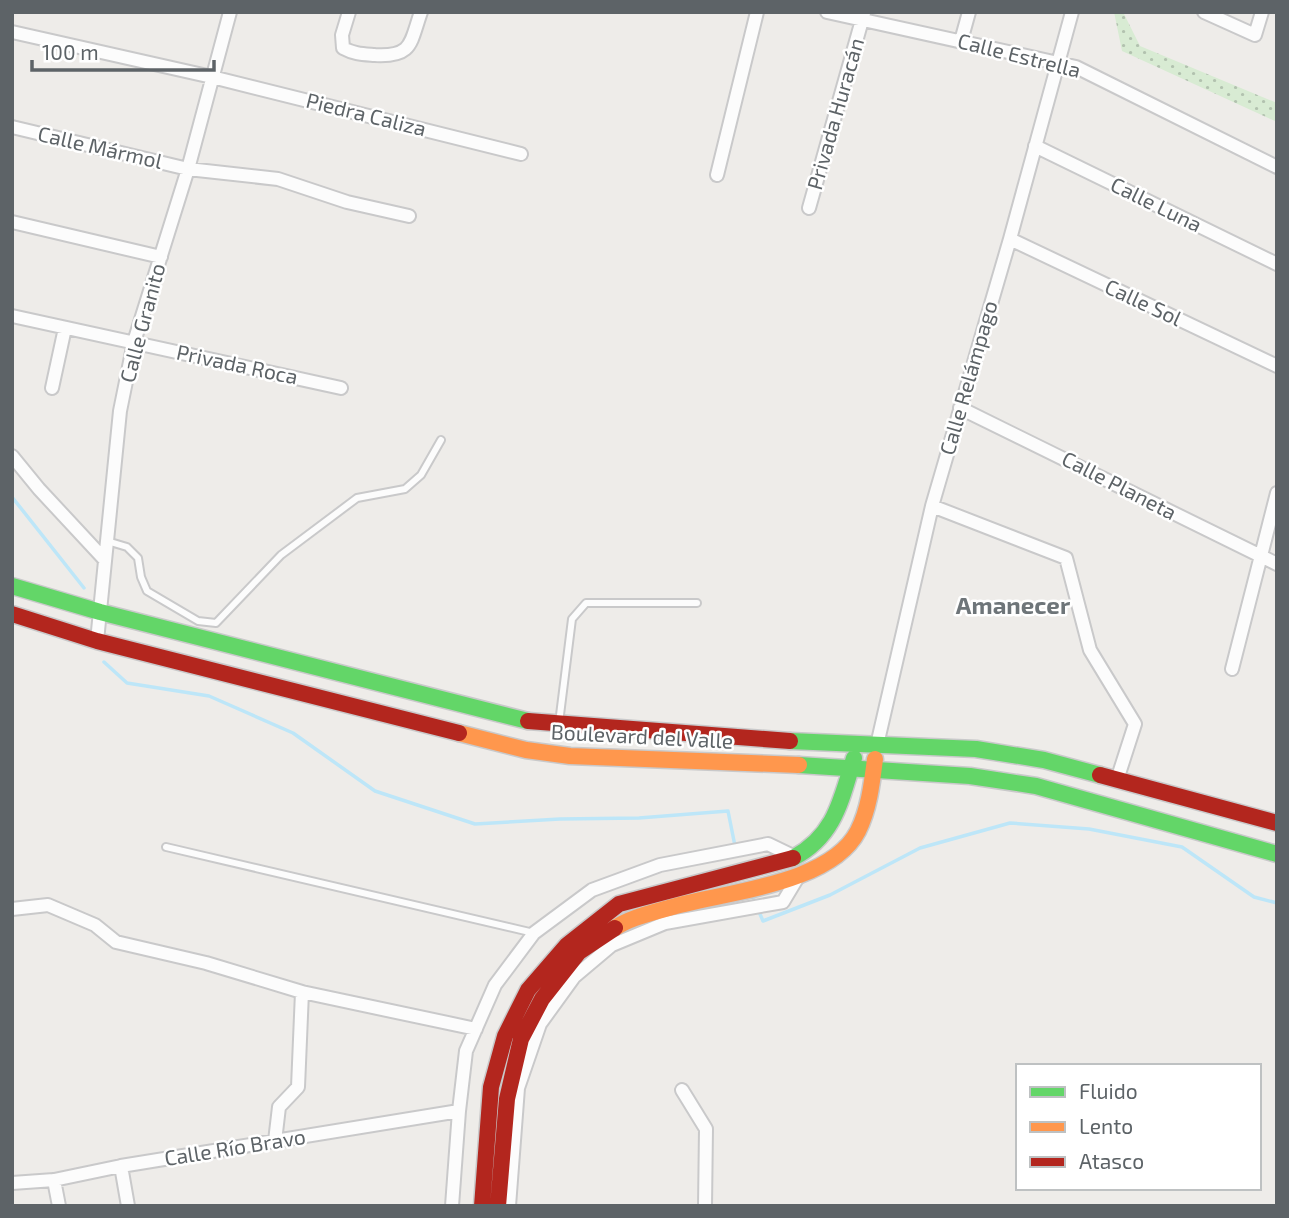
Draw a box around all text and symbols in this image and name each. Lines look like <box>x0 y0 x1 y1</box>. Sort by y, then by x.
street label: Calle Estrella <box>955 27 1083 82</box>
scale bar <box>32 28 214 72</box>
street label: Privada Huracán <box>801 35 868 192</box>
text: 100 m <box>42 39 99 64</box>
street label: Piedra Caliza <box>304 87 429 141</box>
street label: Calle Mármol <box>36 120 166 173</box>
street label: Calle Luna <box>1107 171 1206 236</box>
street label: Calle Granito <box>114 260 169 385</box>
street label: Calle Sol <box>1101 273 1187 331</box>
street label: Calle Relámpago <box>934 297 1002 458</box>
street label: Privada Roca <box>174 338 300 389</box>
street label: Calle Planeta <box>1058 445 1181 524</box>
district label: Amanecer <box>956 590 1071 619</box>
street label: Boulevard del Valle <box>550 718 734 753</box>
legend <box>1016 1064 1261 1190</box>
text: Fluido <box>1079 1078 1138 1103</box>
text: Lento <box>1079 1113 1133 1138</box>
street label: Calle Río Bravo <box>162 1123 307 1170</box>
text: Atasco <box>1079 1148 1144 1173</box>

